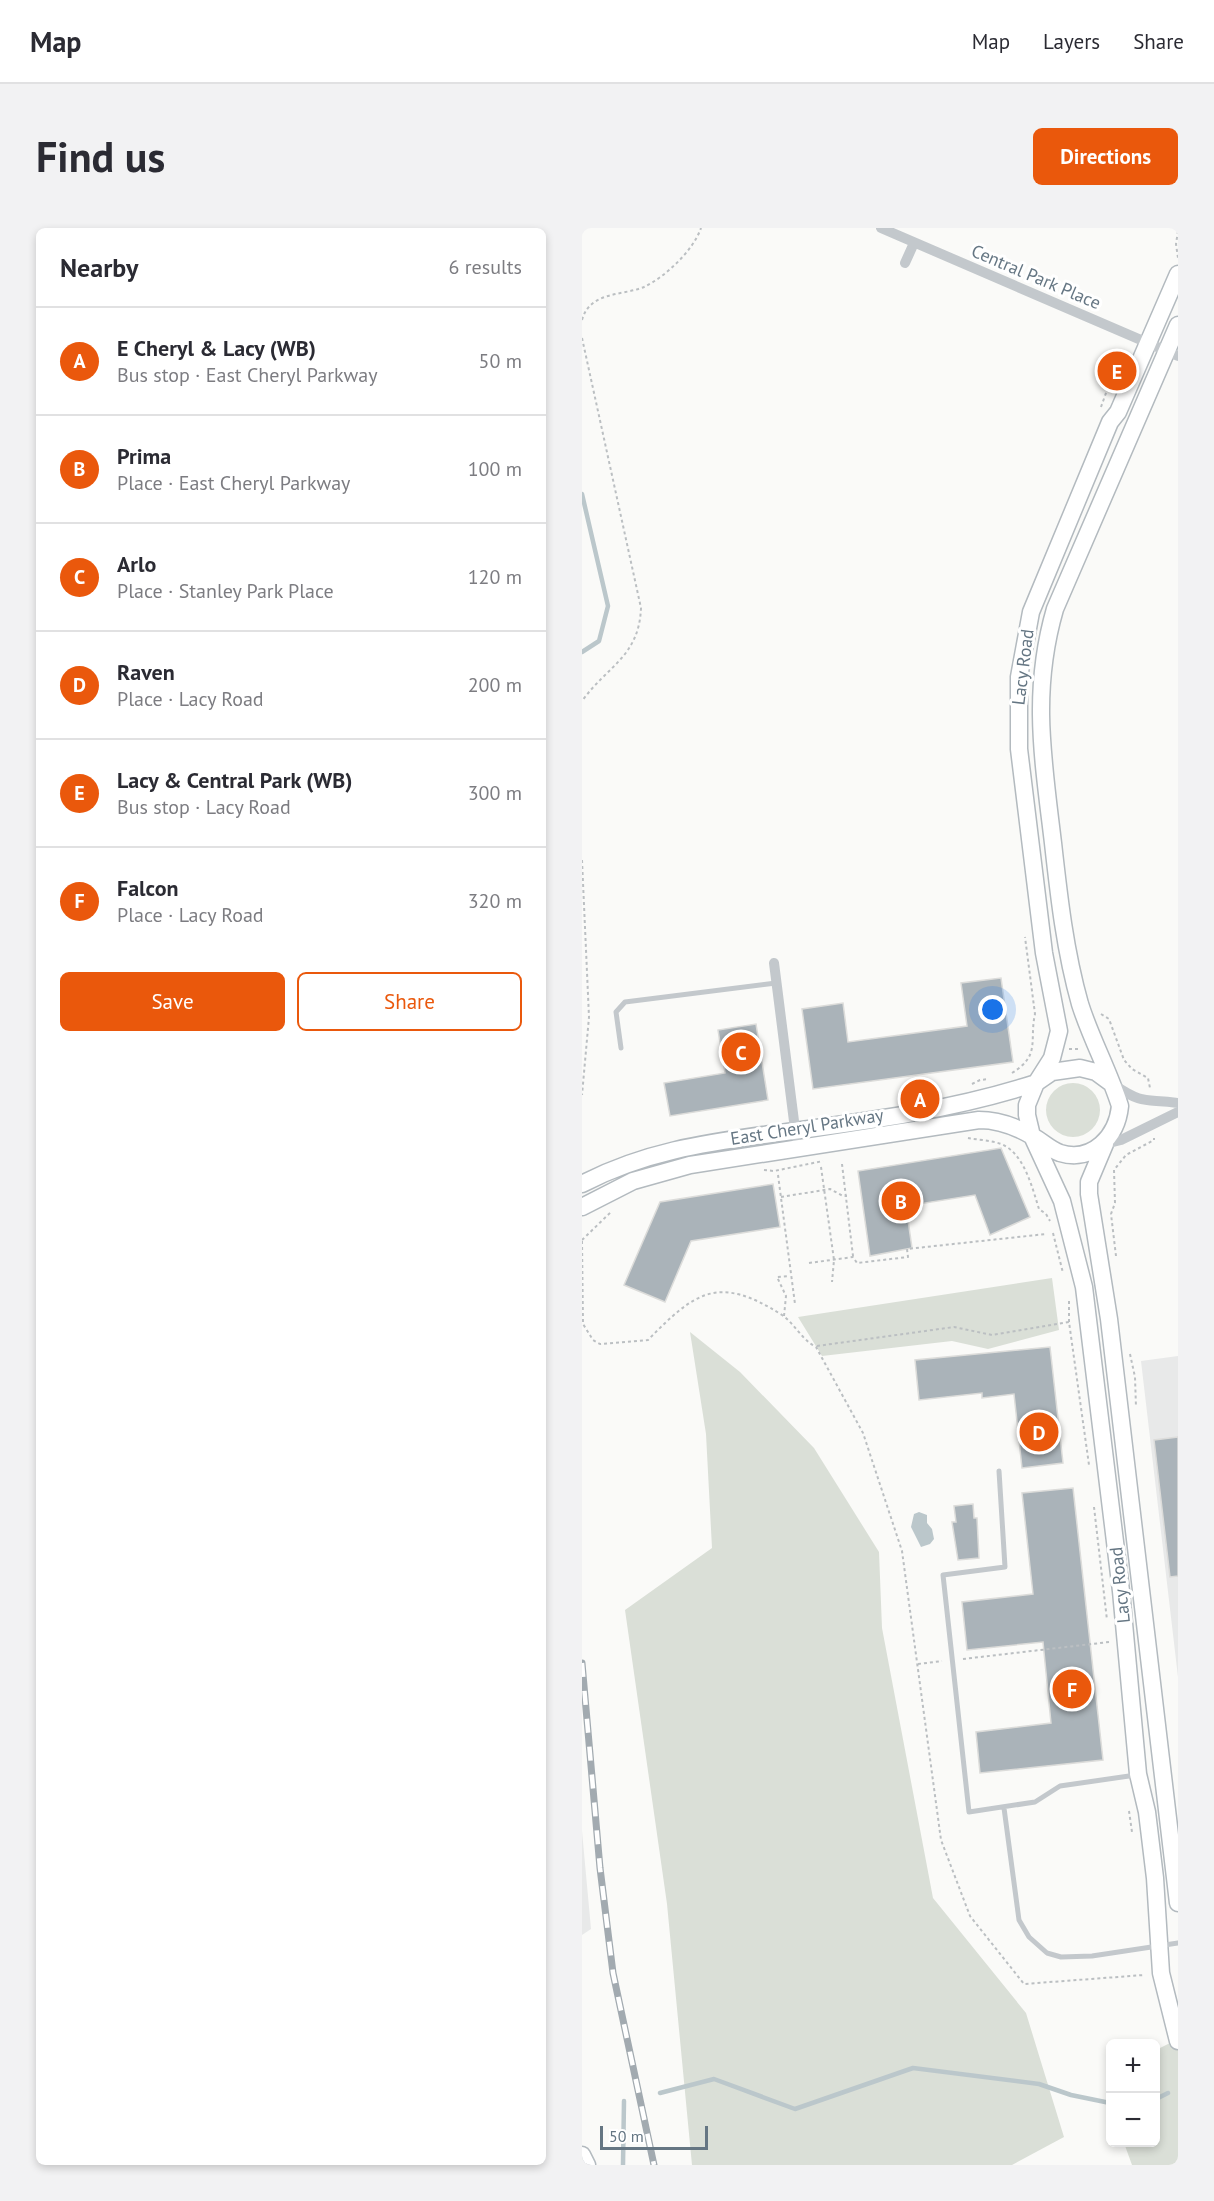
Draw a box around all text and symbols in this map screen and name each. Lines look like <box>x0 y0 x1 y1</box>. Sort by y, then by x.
text: Map <box>30 23 81 60</box>
text: Map <box>972 28 1010 55</box>
text: Layers <box>1043 28 1100 55</box>
text: Share <box>1133 28 1184 55</box>
button: Directions <box>1033 128 1178 185</box>
text: Find us <box>36 129 165 184</box>
street label: Central Park Place <box>968 239 1104 314</box>
text: Nearby <box>60 251 138 284</box>
text: 6 results <box>449 254 522 280</box>
text: E Cheryl & Lacy (WB) <box>117 334 316 362</box>
text: A <box>73 348 86 374</box>
text: 50 m <box>479 348 522 374</box>
pin: E <box>1098 348 1136 394</box>
text: Bus stop · East Cheryl Parkway <box>117 362 377 388</box>
text: Prima <box>117 442 171 470</box>
text: B <box>74 456 85 482</box>
text: 100 m <box>468 456 522 482</box>
text: Place · East Cheryl Parkway <box>117 470 350 496</box>
text: Arlo <box>117 550 156 578</box>
text: C <box>74 564 85 590</box>
text: 120 m <box>468 564 522 590</box>
text: Place · Stanley Park Place <box>117 578 334 604</box>
street label: Lacy Road <box>1006 628 1039 706</box>
text: Raven <box>117 658 175 686</box>
text: D <box>73 672 86 698</box>
text: 200 m <box>468 672 522 698</box>
text: Place · Lacy Road <box>117 686 264 712</box>
text: Lacy & Central Park (WB) <box>117 766 353 794</box>
text: E <box>74 780 85 806</box>
text: 300 m <box>468 780 522 806</box>
text: Bus stop · Lacy Road <box>117 794 291 820</box>
text: Falcon <box>117 874 179 902</box>
text: F <box>74 888 85 914</box>
text: 320 m <box>468 888 522 914</box>
text: Place · Lacy Road <box>117 902 264 928</box>
button: Save <box>60 972 285 1031</box>
button: Share <box>297 972 522 1031</box>
your location <box>978 995 1007 1024</box>
pin: C <box>722 1030 760 1074</box>
pin: A <box>900 1076 940 1122</box>
street label: East Cheryl Parkway <box>729 1103 886 1150</box>
pin: B <box>882 1178 920 1224</box>
pin: D <box>1020 1410 1058 1454</box>
street label: Lacy Road <box>1104 1546 1135 1624</box>
pin: F <box>1052 1666 1092 1712</box>
map controls <box>1106 2039 1160 2147</box>
button: + <box>1106 2039 1160 2093</box>
button: − <box>1106 2093 1160 2147</box>
scale bar <box>600 2123 708 2150</box>
text: 50 m <box>609 2126 644 2146</box>

